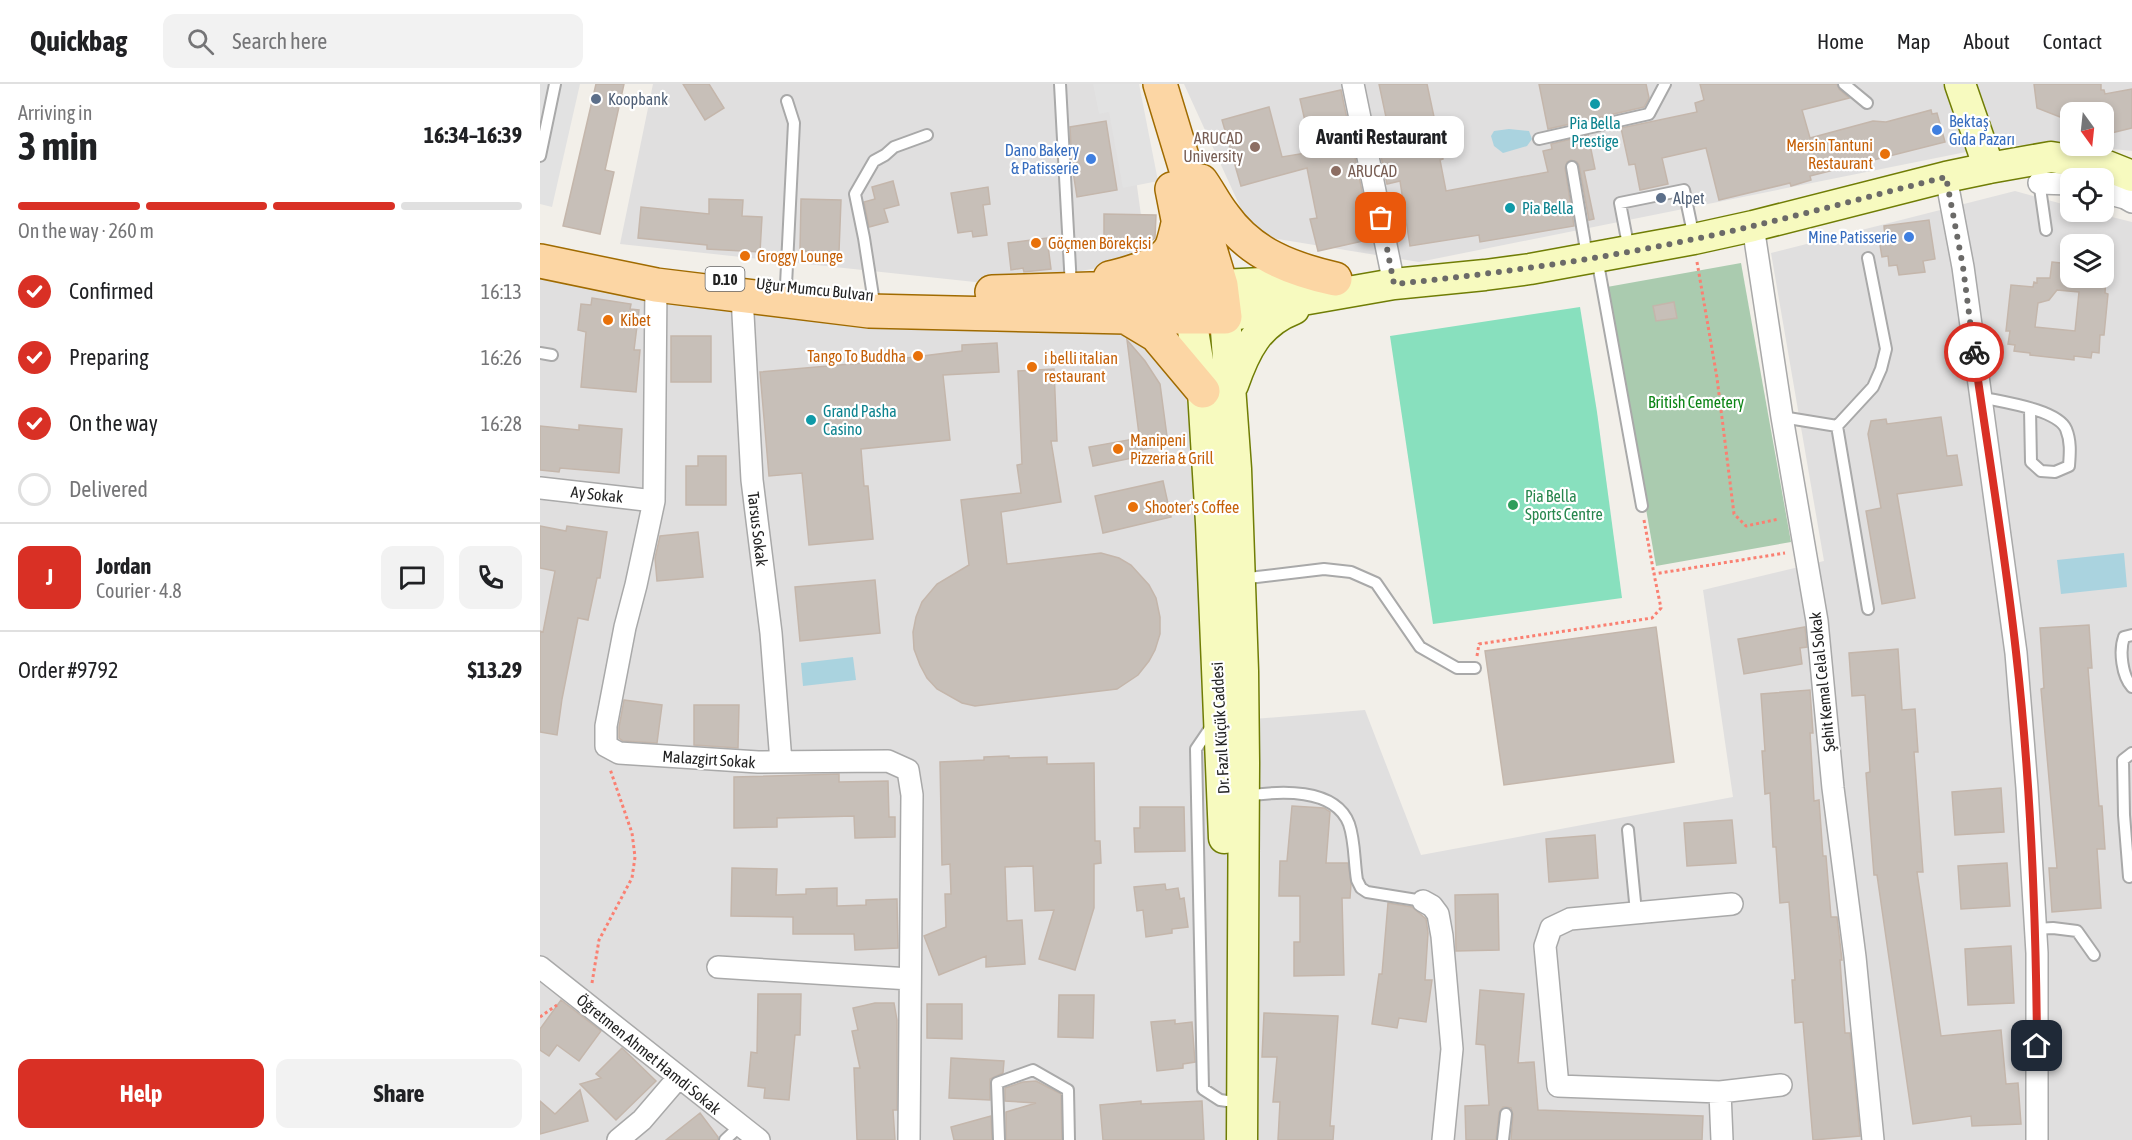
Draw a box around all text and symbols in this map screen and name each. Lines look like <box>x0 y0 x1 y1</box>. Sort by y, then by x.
search box <box>163 14 583 68</box>
text: Quickbag <box>30 25 127 57</box>
icon: search <box>184 25 217 58</box>
text: Search here <box>232 28 327 54</box>
text: Home <box>1817 29 1864 53</box>
text: Map <box>1897 29 1931 53</box>
text: About <box>1964 29 2010 53</box>
text: Contact <box>2043 29 2102 53</box>
place label: Koopbank <box>608 90 668 109</box>
marker: Koopbank <box>589 92 603 106</box>
marker: Pia Bella Prestige <box>1588 97 1602 111</box>
text: Arriving in <box>18 101 92 124</box>
north arrow <box>2060 102 2114 156</box>
map controls <box>2060 102 2114 288</box>
place label: Bektaş Gıda Pazarı <box>1949 112 2015 148</box>
place label: Pia Bella Prestige <box>1569 114 1621 151</box>
callout: Avanti Restaurant <box>1298 116 1464 158</box>
text: 16:34–16:39 <box>424 122 522 148</box>
marker: Bektaş Gıda Pazarı <box>1930 123 1944 137</box>
text: 3 min <box>18 124 98 168</box>
text: Avanti Restaurant <box>1316 125 1447 148</box>
place label: ARUCAD University <box>1183 129 1243 166</box>
place label: Mersin Tantuni Restaurant <box>1786 136 1873 172</box>
marker: ARUCAD University <box>1248 140 1262 154</box>
place label: Dano Bakery & Patisserie <box>1005 141 1079 177</box>
marker: Mersin Tantuni Restaurant <box>1878 147 1892 161</box>
marker: Dano Bakery & Patisserie <box>1084 152 1098 166</box>
place label: ARUCAD <box>1348 162 1397 180</box>
marker: ARUCAD <box>1329 164 1343 178</box>
button: locate <box>2060 168 2114 222</box>
place label: Alpet <box>1673 189 1705 208</box>
marker: Alpet <box>1654 191 1668 205</box>
pin <box>1355 192 1406 243</box>
place label: Pia Bella <box>1522 199 1574 217</box>
icon: bag <box>1364 201 1397 234</box>
marker: Pia Bella <box>1503 201 1517 215</box>
text: On the way · 260 m <box>18 219 154 242</box>
place label: Mine Patisserie <box>1808 228 1897 246</box>
marker: Mine Patisserie <box>1902 230 1916 244</box>
place label: Göçmen Börekçisi <box>1048 234 1151 253</box>
button: layers <box>2060 234 2114 288</box>
marker: Göçmen Börekçisi <box>1029 236 1043 250</box>
place label: Groggy Lounge <box>757 247 843 266</box>
marker: Groggy Lounge <box>738 249 752 263</box>
road number: D.10 <box>706 267 744 291</box>
street label: Uğur Mumcu Bulvarı <box>755 274 875 305</box>
icon: check <box>18 275 51 308</box>
text: Confirmed <box>69 278 154 304</box>
text: 16:13 <box>481 280 522 303</box>
place label: Kibet <box>620 311 651 329</box>
marker: Kibet <box>601 313 615 327</box>
courier <box>1944 322 2004 382</box>
icon: bike <box>1958 336 1991 369</box>
icon: check <box>18 341 51 374</box>
text: Preparing <box>69 344 149 370</box>
text: 16:26 <box>481 346 522 369</box>
place label: Tango To Buddha <box>807 347 906 366</box>
marker: Tango To Buddha <box>911 349 925 363</box>
place label: i belli italian restaurant <box>1044 349 1118 385</box>
marker: i belli italian restaurant <box>1025 360 1039 374</box>
park label: British Cemetery <box>1648 393 1744 412</box>
place label: Grand Pasha Casino <box>823 402 897 438</box>
icon: check <box>18 407 51 440</box>
text: On the way <box>69 410 158 436</box>
text: 16:28 <box>481 412 522 435</box>
marker: Grand Pasha Casino <box>804 413 818 427</box>
place label: Manipeni Pizzeria & Grill <box>1130 431 1214 467</box>
marker: Manipeni Pizzeria & Grill <box>1111 442 1125 456</box>
text: Delivered <box>69 476 148 502</box>
street label: Ay Sokak <box>570 482 624 507</box>
place label: Pia Bella Sports Centre <box>1525 487 1603 524</box>
street label: Tarsus Sokak <box>744 491 772 567</box>
place label: Shooter's Coffee <box>1145 498 1239 516</box>
marker: Pia Bella Sports Centre <box>1506 498 1520 512</box>
marker: Shooter's Coffee <box>1126 500 1140 514</box>
button: chat <box>381 546 444 609</box>
button: phone <box>459 546 522 609</box>
text: Jordan <box>96 553 151 579</box>
text: J <box>46 564 53 590</box>
text: Courier · 4.8 <box>96 579 182 602</box>
street label: Şehit Kemal Celal Sokak <box>1806 611 1839 753</box>
text: Order #9792 <box>18 657 118 683</box>
text: $13.29 <box>467 657 522 683</box>
street label: Dr. Fazıl Küçük Caddesi <box>1208 661 1233 794</box>
street label: Malazgirt Sokak <box>662 747 756 772</box>
street label: Öğretmen Ahmet Hamdi Sokak <box>573 990 725 1118</box>
pin <box>2011 1020 2062 1071</box>
icon: home <box>2020 1029 2053 1062</box>
button: Help <box>18 1059 264 1128</box>
button: Share <box>276 1059 522 1128</box>

